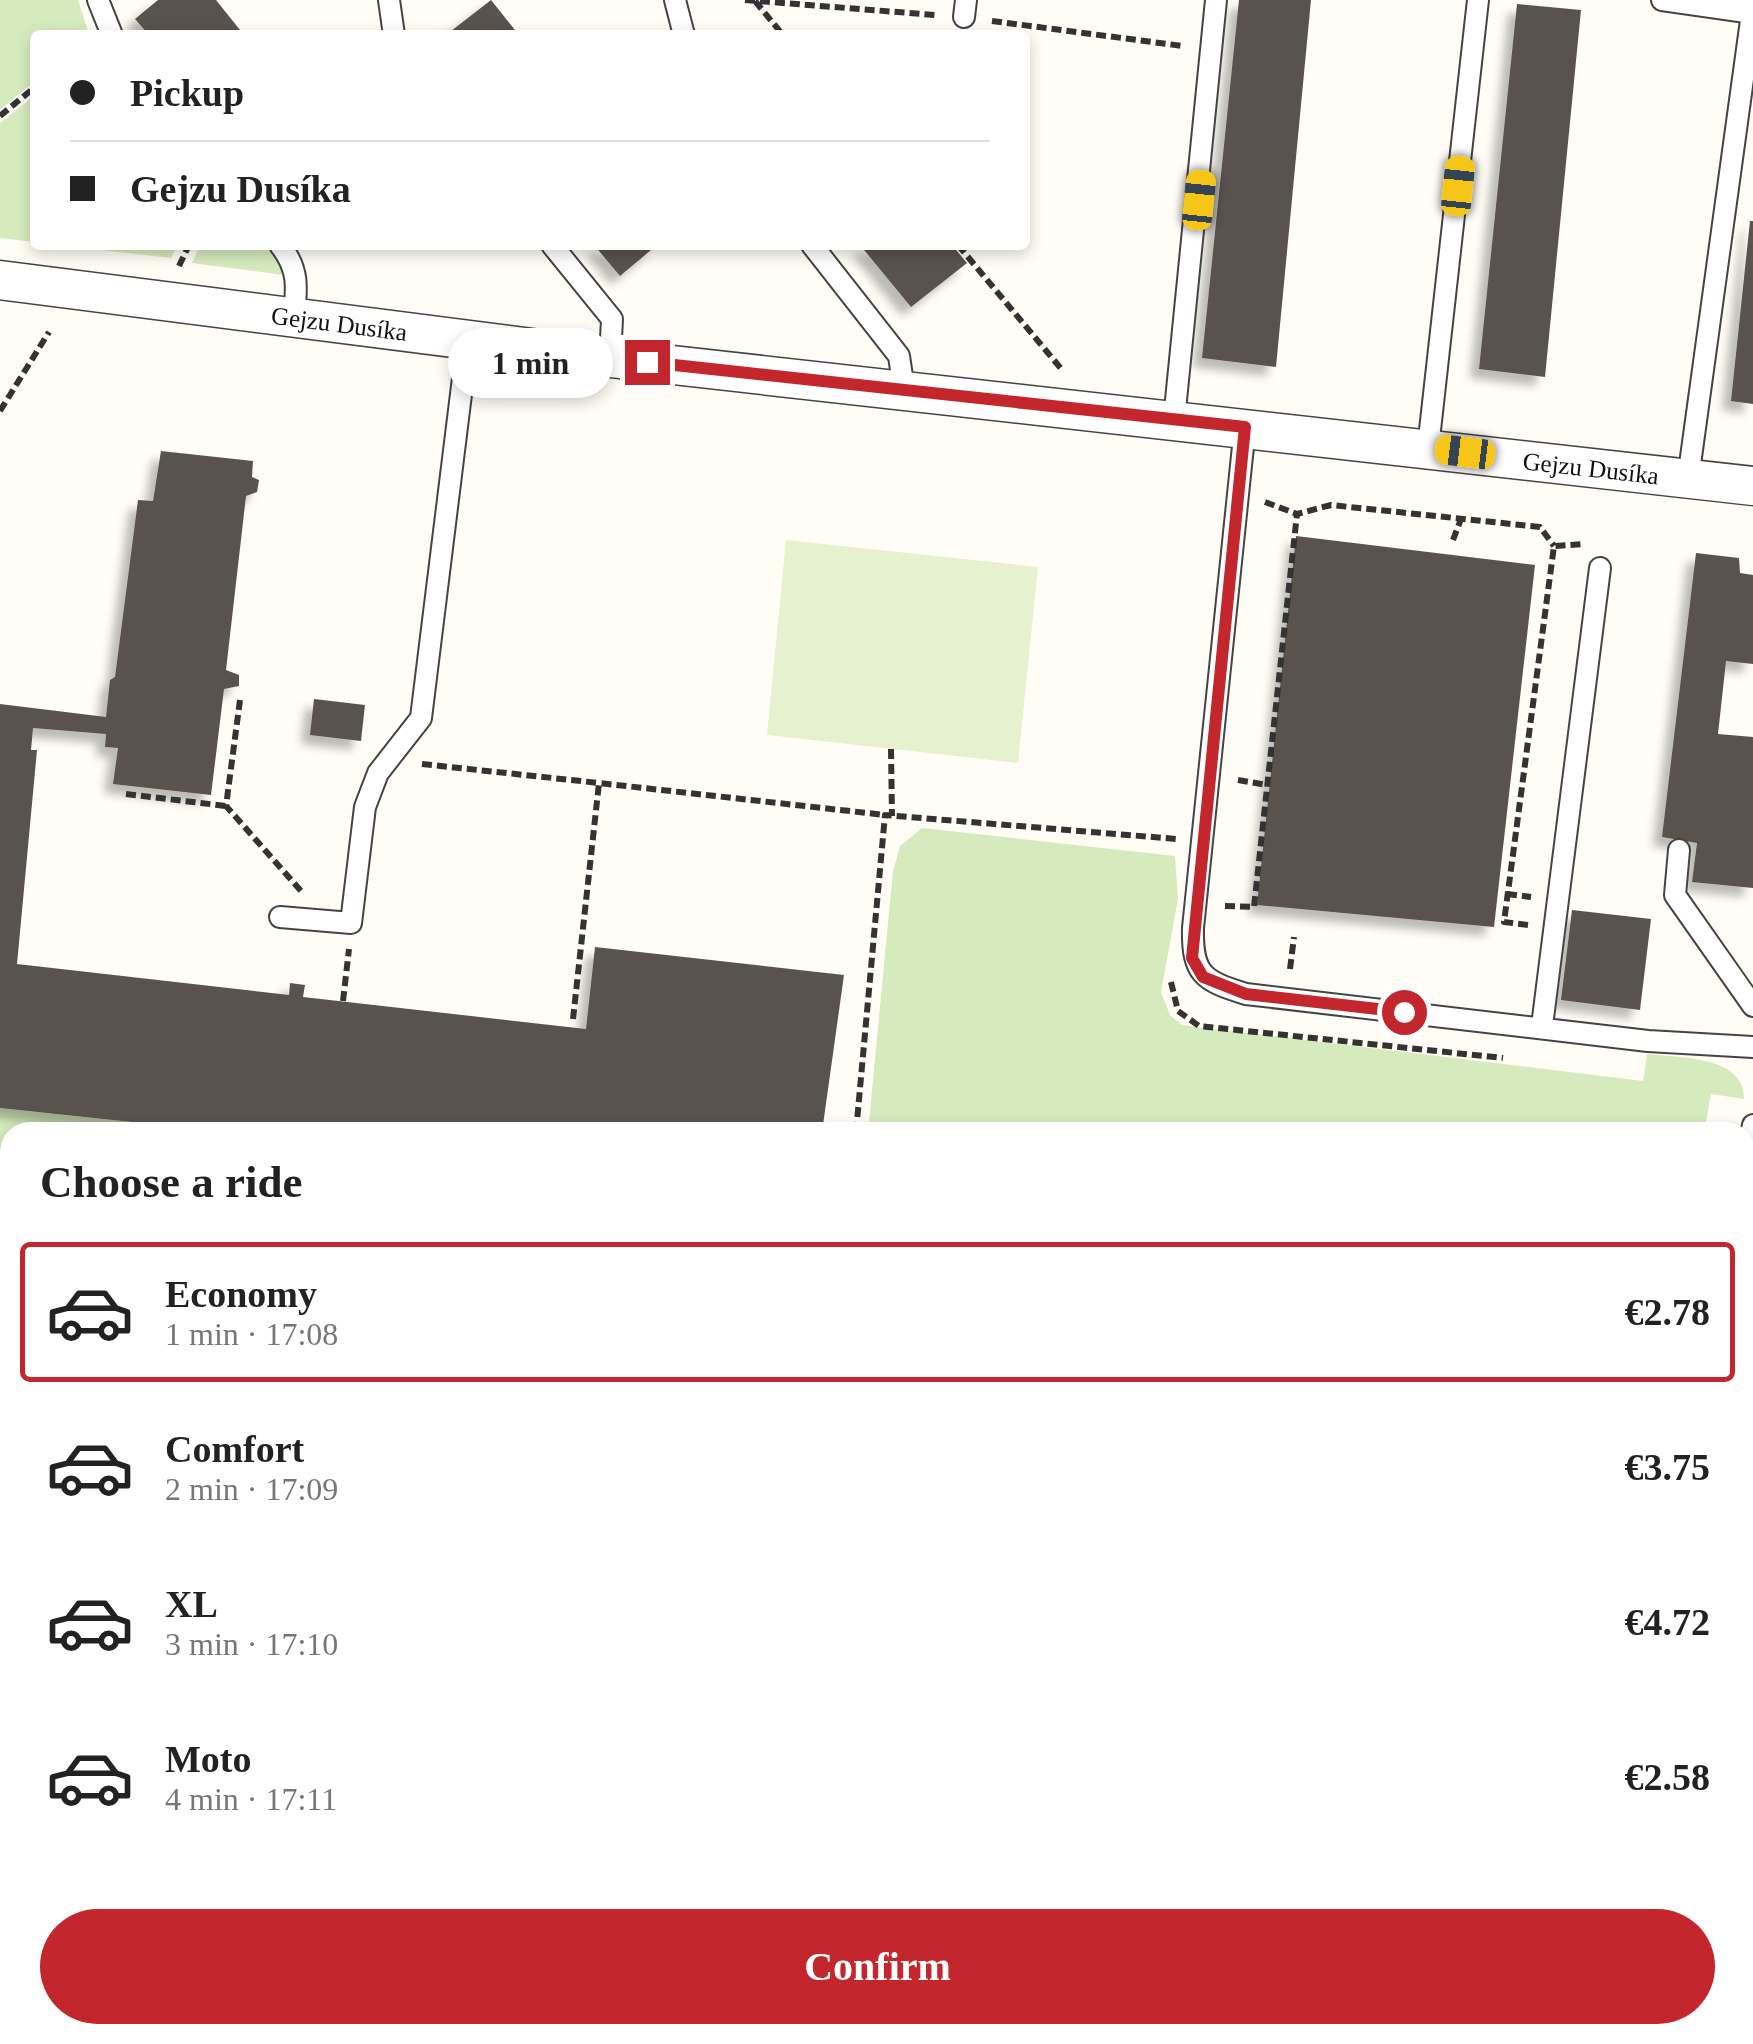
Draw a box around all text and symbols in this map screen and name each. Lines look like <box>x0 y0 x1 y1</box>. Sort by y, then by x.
text: Pickup <box>130 72 244 114</box>
car <box>1440 155 1476 217</box>
text: Gejzu Dusíka <box>130 168 351 210</box>
car <box>1181 169 1217 231</box>
street label: Gejzu Dusíka <box>270 301 409 345</box>
callout: 1 min <box>447 327 612 397</box>
route end <box>625 340 670 385</box>
text: 1 min <box>492 345 569 381</box>
car <box>1433 433 1497 471</box>
street label: Gejzu Dusíka <box>1521 447 1660 489</box>
route start <box>1382 990 1427 1035</box>
text: Choose a ride <box>40 1157 303 1207</box>
icon: car <box>45 1267 135 1357</box>
text: Economy <box>165 1273 317 1315</box>
text: €2.78 <box>1625 1291 1710 1333</box>
text: 1 min · 17:08 <box>165 1316 338 1352</box>
icon: car <box>45 1422 135 1512</box>
text: Comfort <box>165 1428 304 1470</box>
text: €3.75 <box>1625 1446 1710 1488</box>
text: 2 min · 17:09 <box>165 1471 338 1507</box>
icon: car <box>45 1577 135 1667</box>
text: XL <box>165 1583 218 1625</box>
text: €4.72 <box>1625 1601 1710 1643</box>
text: 3 min · 17:10 <box>165 1626 338 1662</box>
icon: car <box>45 1732 135 1822</box>
text: Moto <box>165 1738 252 1780</box>
text: €2.58 <box>1625 1756 1710 1798</box>
text: 4 min · 17:11 <box>165 1781 337 1817</box>
button: Confirm <box>40 1909 1715 2024</box>

